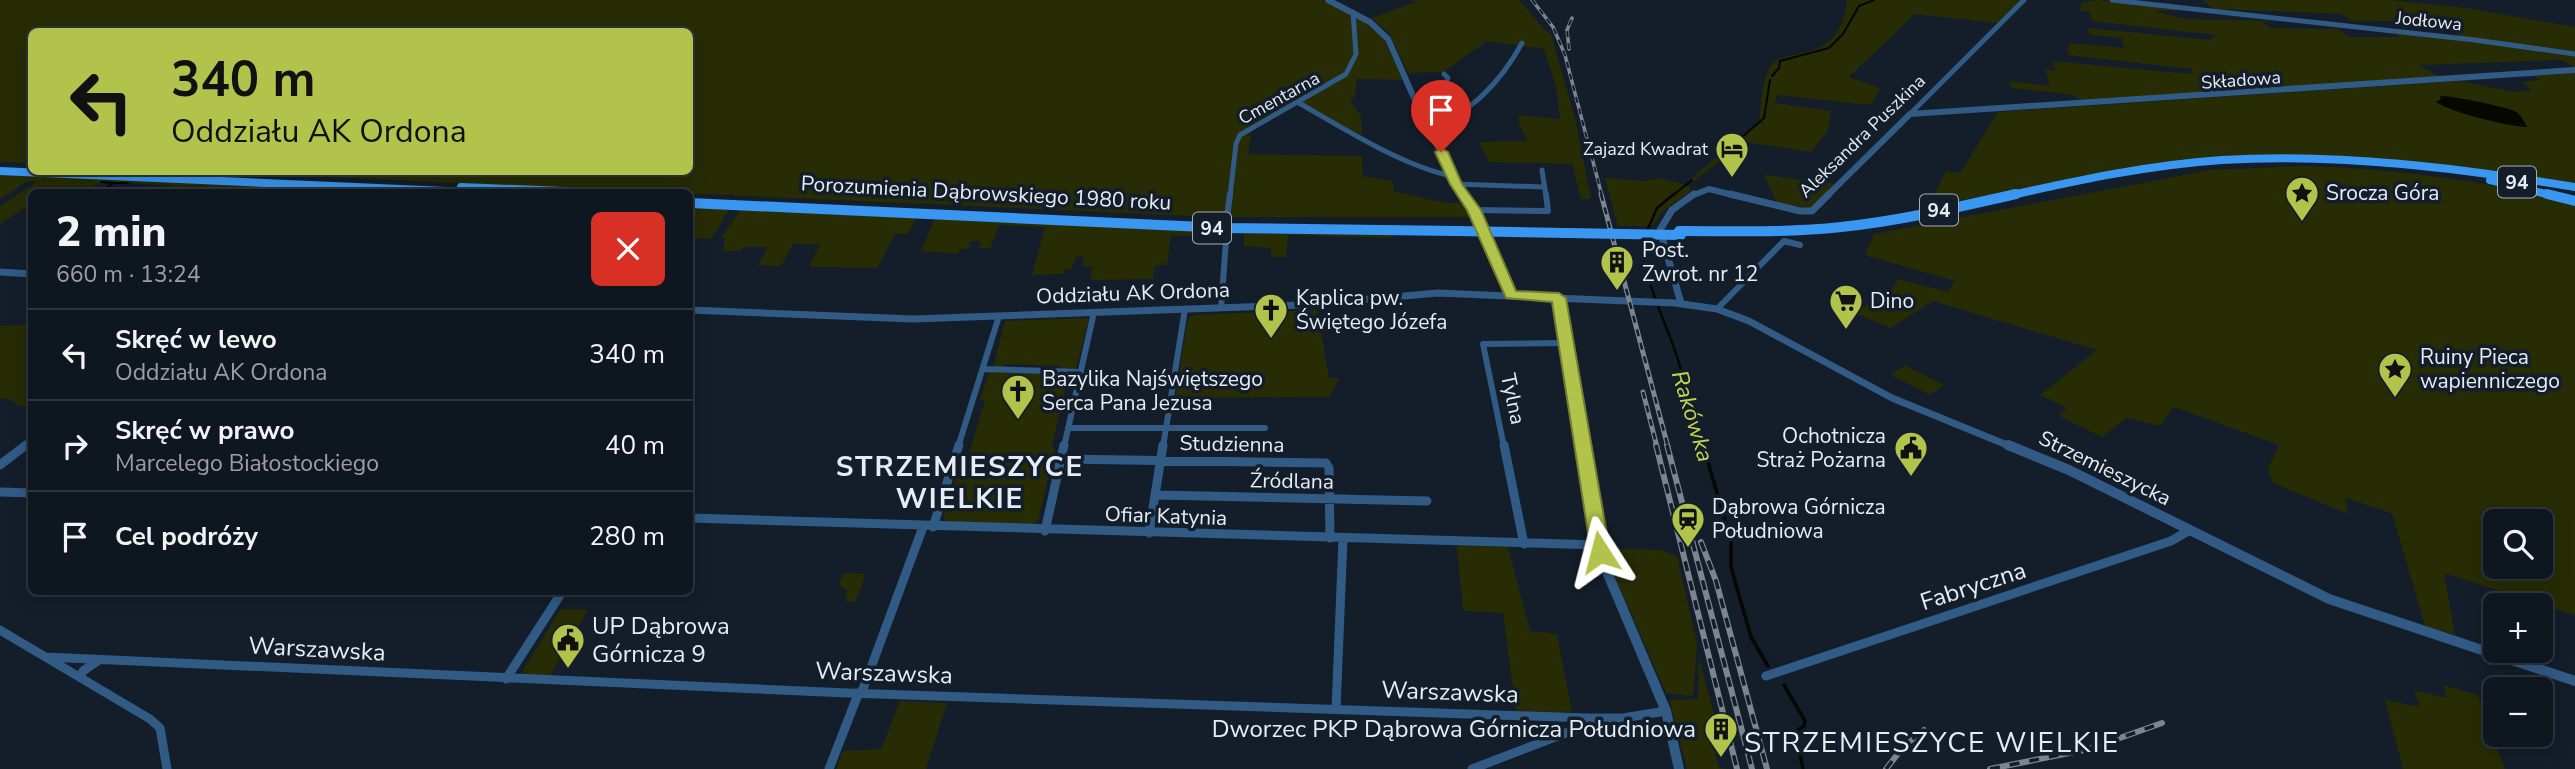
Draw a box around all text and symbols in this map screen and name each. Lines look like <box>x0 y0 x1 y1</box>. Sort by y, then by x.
street label: Jodłowa <box>2394 6 2463 36</box>
text: 340 m <box>171 46 315 113</box>
icon: left <box>56 56 147 147</box>
street label: Składowa <box>2200 65 2282 95</box>
street label: Cmentarna <box>1234 66 1324 130</box>
street label: Aleksandra Puszkina <box>1793 69 1931 203</box>
pin <box>1411 80 1471 152</box>
icon: arrive <box>1422 91 1460 129</box>
text: Oddziału AK Ordona <box>171 110 467 153</box>
hotel icon: Zajazd Kwadrat <box>1713 130 1751 179</box>
place label: Zajazd Kwadrat <box>1583 137 1709 161</box>
road number: 94 <box>2498 166 2536 198</box>
street label: Porozumienia Dąbrowskiego 1980 roku <box>800 169 1172 217</box>
place icon: Srocza Góra <box>2283 174 2321 223</box>
place label: Srocza Góra <box>2326 179 2439 207</box>
road number: 94 <box>1920 194 1958 226</box>
text: 2 min <box>56 204 166 261</box>
button: close <box>591 212 665 286</box>
road number: 94 <box>1193 212 1231 244</box>
place label: Post. Zwrot. nr 12 <box>1642 236 1758 288</box>
building icon: Post. Zwrot. nr 12 <box>1598 243 1636 292</box>
text: 660 m · 13:24 <box>56 259 201 290</box>
street label: Oddziału AK Ordona <box>1036 276 1230 310</box>
supermarket icon: Dino <box>1827 282 1865 331</box>
place label: Kaplica pw. Świętego Józefa <box>1296 284 1447 336</box>
place label: Dino <box>1870 287 1914 315</box>
church icon: Kaplica pw. Świętego Józefa <box>1252 291 1290 340</box>
text: Skręć w lewo <box>115 322 277 357</box>
icon: left <box>56 336 94 374</box>
text: 340 m <box>589 337 665 372</box>
place label: Ruiny Pieca wapienniczego <box>2420 343 2560 395</box>
place icon: Ruiny Pieca wapienniczego <box>2376 350 2414 399</box>
text: Oddziału AK Ordona <box>115 357 328 388</box>
place label: Bazylika Najświętszego Serca Pana Jezusa <box>1042 365 1263 417</box>
water label: Rakówka <box>1664 367 1721 466</box>
street label: Tylna <box>1494 371 1532 427</box>
church icon: Bazylika Najświętszego Serca Pana Jezusa <box>999 372 1037 421</box>
text: Skręć w prawo <box>115 413 295 448</box>
place label: Ochotnicza Straż Pożarna <box>1756 422 1886 474</box>
street label: Strzemieszycka <box>2034 424 2176 512</box>
icon: right <box>56 427 94 465</box>
text: 40 m <box>605 428 665 463</box>
street label: Studzienna <box>1179 429 1285 459</box>
public building icon: Ochotnicza Straż Pożarna <box>1892 429 1930 478</box>
text: Marcelego Białostockiego <box>115 448 379 479</box>
district label: STRZEMIESZYCE WIELKIE <box>836 448 1084 518</box>
street label: Źródlana <box>1250 466 1334 496</box>
place label: Dąbrowa Górnicza Południowa <box>1712 493 1886 545</box>
street label: Ofiar Katynia <box>1104 500 1228 532</box>
station icon: Dąbrowa Górnicza Południowa <box>1669 500 1707 549</box>
map controls <box>2483 509 2553 747</box>
button: search <box>2483 509 2553 579</box>
position arrow <box>1563 515 1637 589</box>
icon: arrive <box>56 518 94 556</box>
text: Cel podróży <box>115 519 258 554</box>
text: 280 m <box>589 519 665 554</box>
street label: Fabryczna <box>1916 554 2030 618</box>
button: + <box>2483 593 2553 663</box>
place label: UP Dąbrowa Górnicza 9 <box>592 610 730 670</box>
public building icon: UP Dąbrowa Górnicza 9 <box>549 621 587 670</box>
street label: Warszawska <box>248 629 386 669</box>
street label: Warszawska <box>815 655 953 691</box>
street label: Warszawska <box>1381 674 1519 710</box>
button: − <box>2483 677 2553 747</box>
building icon: Dworzec PKP Dąbrowa Górnicza Południowa <box>1702 710 1740 759</box>
place label: Dworzec PKP Dąbrowa Górnicza Południowa <box>1212 713 1696 745</box>
district label: STRZEMIESZYCE WIELKIE <box>1744 724 2120 762</box>

